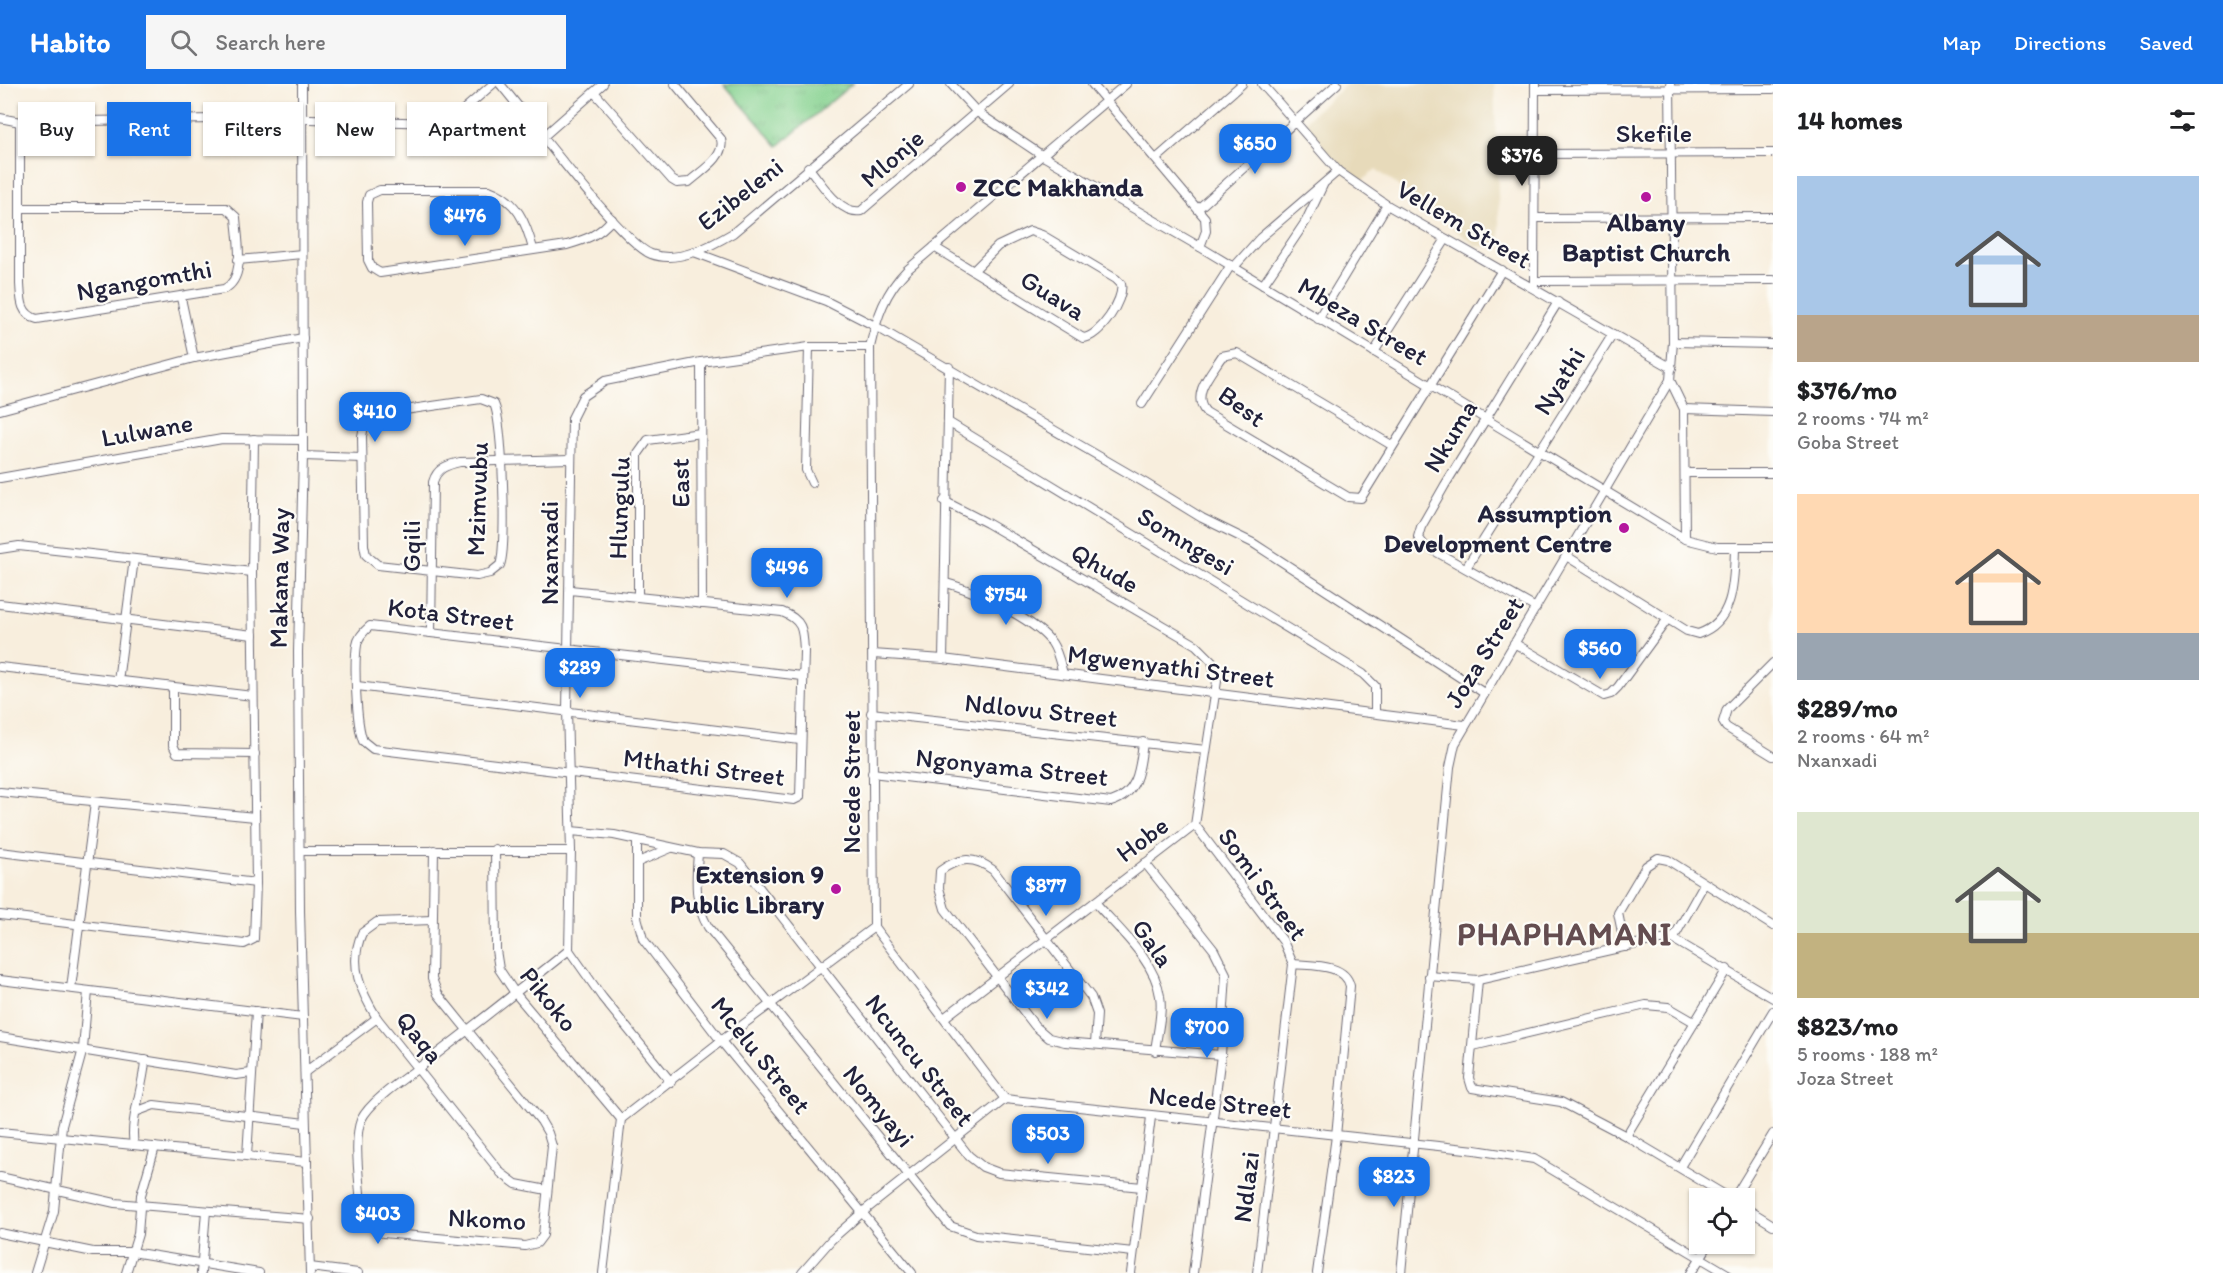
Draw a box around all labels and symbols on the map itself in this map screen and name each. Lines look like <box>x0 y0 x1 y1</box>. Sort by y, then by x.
street label: Skefile <box>1616 117 1692 149</box>
street label: Mlonje <box>854 122 930 194</box>
pin: $650 <box>1219 124 1291 175</box>
pin: $376 <box>1486 136 1558 187</box>
street label: Ezibeleni <box>691 151 789 237</box>
place label: ZCC Makhanda <box>973 171 1144 203</box>
street label: Vellem Street <box>1391 173 1537 276</box>
marker: ZCC Makhanda <box>954 180 968 194</box>
marker: Albany Baptist Church <box>1639 190 1653 204</box>
pin: $476 <box>429 196 501 247</box>
place label: Albany Baptist Church <box>1562 206 1731 268</box>
street label: Ngangomthi <box>74 252 214 308</box>
street label: Guava <box>1015 263 1092 328</box>
street label: Mbeza Street <box>1292 270 1434 373</box>
street label: Nyathi <box>1526 341 1592 421</box>
street label: Best <box>1212 378 1272 434</box>
pin: $410 <box>339 392 411 443</box>
street label: Nkuma <box>1416 394 1484 478</box>
street label: Lulwane <box>99 406 195 454</box>
street label: Mzimvubu <box>459 441 495 557</box>
street label: Hlungulu <box>601 456 637 560</box>
street label: East <box>664 458 696 508</box>
place label: Assumption Development Centre <box>1384 497 1612 559</box>
street label: Somngesi <box>1132 500 1240 582</box>
street label: Nxanxadi <box>533 501 565 605</box>
street label: Makana Way <box>262 507 296 649</box>
street label: Gqili <box>395 520 427 572</box>
marker: Assumption Development Centre <box>1617 521 1631 535</box>
street label: Qhude <box>1065 536 1145 600</box>
pin: $496 <box>751 548 823 599</box>
pin: $754 <box>970 575 1042 626</box>
street label: Kota Street <box>386 590 516 638</box>
street label: Joza Street <box>1437 590 1531 714</box>
pin: $560 <box>1564 629 1636 680</box>
street label: Mgwenyathi Street <box>1066 637 1277 695</box>
pin: $289 <box>544 648 616 699</box>
street label: Ndlovu Street <box>963 686 1119 734</box>
street label: Ncede Street <box>835 710 867 854</box>
street label: Mthathi Street <box>621 741 787 793</box>
street label: Ngonyama Street <box>914 741 1110 793</box>
street label: Hobe <box>1110 809 1174 869</box>
street label: Somi Street <box>1211 821 1315 947</box>
place label: Extension 9 Public Library <box>670 858 825 920</box>
pin: $877 <box>1010 866 1082 917</box>
marker: Extension 9 Public Library <box>829 882 843 896</box>
street label: Gala <box>1125 913 1181 973</box>
district label: PHAPHAMANI <box>1457 915 1673 953</box>
street label: Pikoko <box>513 960 585 1038</box>
pin: $342 <box>1011 969 1083 1020</box>
street label: Ncuncu Street <box>858 987 982 1133</box>
street label: Mcelu Street <box>704 990 818 1120</box>
street label: Qaqa <box>389 1004 451 1070</box>
pin: $700 <box>1171 1008 1243 1059</box>
street label: Nomyayi <box>836 1058 922 1154</box>
street label: Ncede Street <box>1147 1079 1293 1125</box>
pin: $503 <box>1012 1114 1084 1165</box>
street label: Ndlazi <box>1226 1150 1266 1224</box>
pin: $823 <box>1358 1157 1430 1208</box>
pin: $403 <box>342 1194 414 1245</box>
street label: Nkomo <box>447 1201 527 1237</box>

